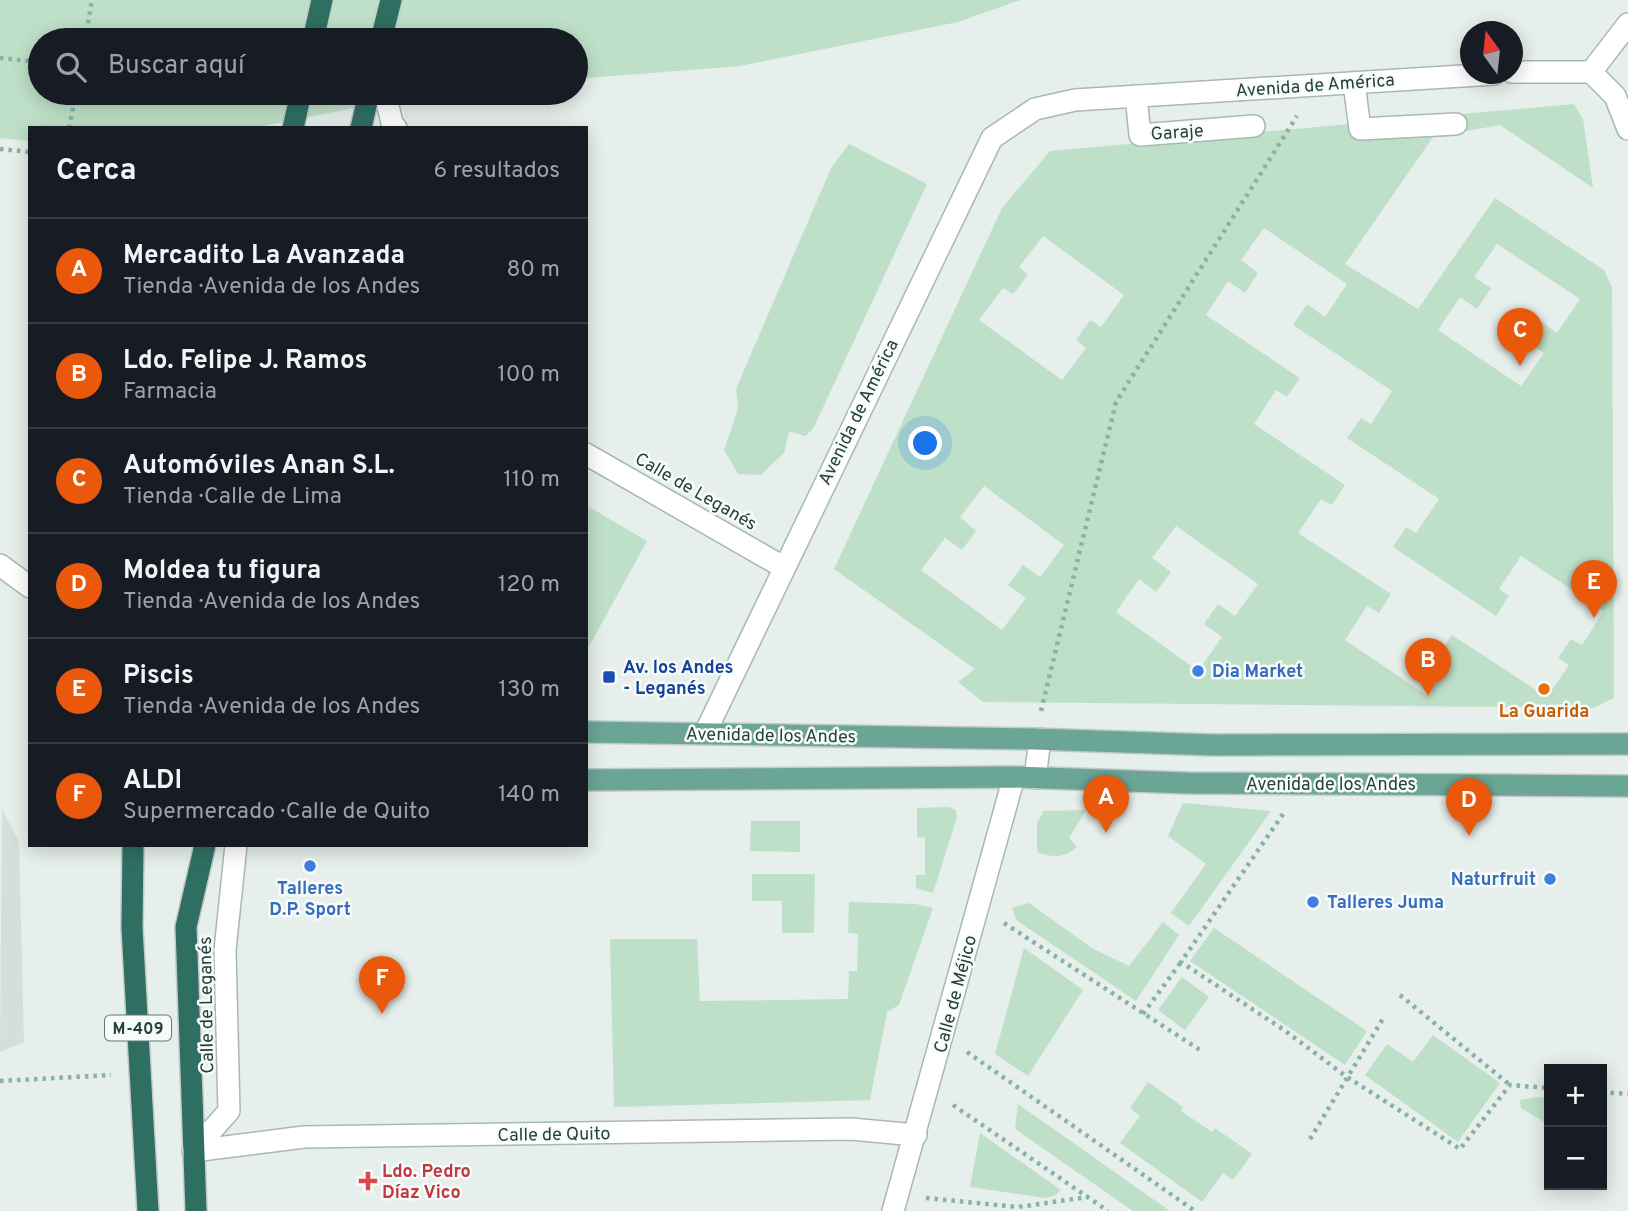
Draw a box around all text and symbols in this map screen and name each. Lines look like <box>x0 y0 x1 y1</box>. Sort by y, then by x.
north arrow <box>1460 21 1523 84</box>
search box <box>28 28 588 105</box>
icon: search <box>52 48 90 86</box>
text: Buscar aquí <box>108 50 245 83</box>
street label: Avenida de América <box>1235 69 1395 104</box>
street label: Garaje <box>1150 120 1204 147</box>
text: Cerca <box>56 153 136 190</box>
text: 6 resultados <box>434 157 560 186</box>
text: Mercadito La Avanzada <box>123 240 405 273</box>
text: A <box>71 256 87 285</box>
text: 80 m <box>507 256 560 285</box>
text: Tienda · Avenida de los Andes <box>123 273 420 302</box>
pin: C <box>1497 308 1543 366</box>
street label: Avenida de América <box>814 336 905 489</box>
text: Ldo. Felipe J. Ramos <box>123 345 367 378</box>
text: B <box>71 361 87 390</box>
text: 100 m <box>497 361 560 390</box>
text: Farmacia <box>123 378 217 407</box>
your location <box>908 426 942 460</box>
street label: Calle de Leganés <box>630 448 760 537</box>
text: Automóviles Anan S.L. <box>123 450 395 483</box>
text: C <box>72 466 86 495</box>
text: 110 m <box>503 466 560 495</box>
text: Tienda · Calle de Lima <box>123 483 342 512</box>
text: Moldea tu figura <box>123 555 321 588</box>
pin: E <box>1571 560 1617 618</box>
text: D <box>71 571 87 600</box>
text: 120 m <box>498 571 560 600</box>
text: Tienda · Avenida de los Andes <box>123 588 420 617</box>
pin: B <box>1405 638 1451 696</box>
place label: Av. los Andes - Leganés <box>623 657 733 701</box>
text: Piscis <box>123 660 194 693</box>
place label: Dia Market <box>1212 661 1303 684</box>
marker: Dia Market <box>1190 663 1206 679</box>
marker: Av. los Andes - Leganés <box>601 669 617 685</box>
text: E <box>72 676 86 705</box>
text: 130 m <box>498 676 560 705</box>
marker: La Guarida <box>1536 681 1552 697</box>
text: Tienda · Avenida de los Andes <box>123 693 420 722</box>
place label: La Guarida <box>1499 701 1589 724</box>
street label: Avenida de los Andes <box>686 724 856 749</box>
text: ALDI <box>123 765 182 798</box>
street label: Avenida de los Andes <box>1246 774 1416 797</box>
pin: A <box>1083 775 1129 833</box>
pin: D <box>1446 778 1492 836</box>
text: F <box>72 781 86 810</box>
text: 140 m <box>498 781 560 810</box>
text: Supermercado · Calle de Quito <box>123 798 430 827</box>
marker: Talleres D.P. Sport <box>302 858 318 874</box>
place label: Naturfruit <box>1451 869 1536 892</box>
marker: Naturfruit <box>1542 871 1558 887</box>
place label: Talleres D.P. Sport <box>269 878 351 922</box>
place label: Talleres Juma <box>1327 892 1444 915</box>
marker: Talleres Juma <box>1305 894 1321 910</box>
street label: Calle de Méjico <box>930 933 983 1056</box>
street label: Calle de Leganés <box>195 936 220 1074</box>
pin: F <box>359 956 405 1014</box>
road number: M-409 <box>105 1016 171 1040</box>
map controls <box>1544 1064 1607 1190</box>
button: + <box>1544 1064 1607 1127</box>
street label: Calle de Quito <box>497 1123 611 1148</box>
button: − <box>1544 1127 1607 1190</box>
place label: Ldo. Pedro Díaz Vico <box>382 1161 471 1205</box>
marker: Ldo. Pedro Díaz Vico <box>360 1173 376 1189</box>

